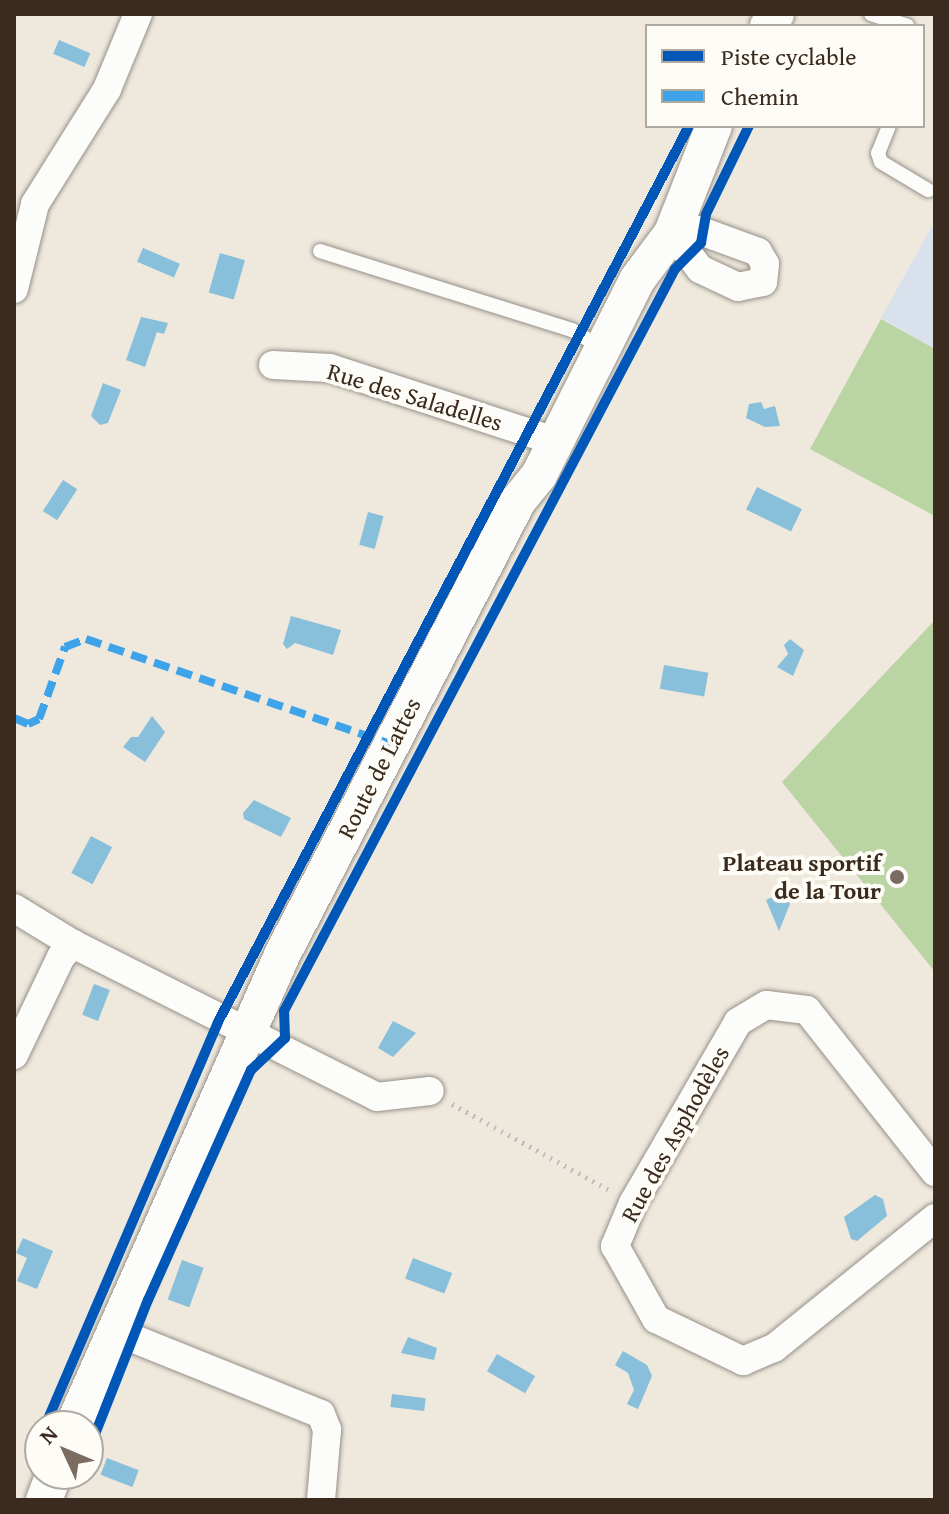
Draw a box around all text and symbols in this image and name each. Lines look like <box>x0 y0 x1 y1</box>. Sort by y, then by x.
legend <box>645 24 925 128</box>
text: Piste cyclable <box>721 39 857 74</box>
text: Chemin <box>721 79 799 114</box>
street label: Rue des Saladelles <box>324 357 506 437</box>
street label: Route de Lattes <box>331 693 427 843</box>
place label: Plateau sportif de la Tour <box>722 849 881 905</box>
marker: Plateau sportif de la Tour <box>888 868 906 886</box>
street label: Rue des Asphodèles <box>615 1041 735 1227</box>
north arrow <box>24 1410 104 1490</box>
text: N <box>32 1418 65 1451</box>

